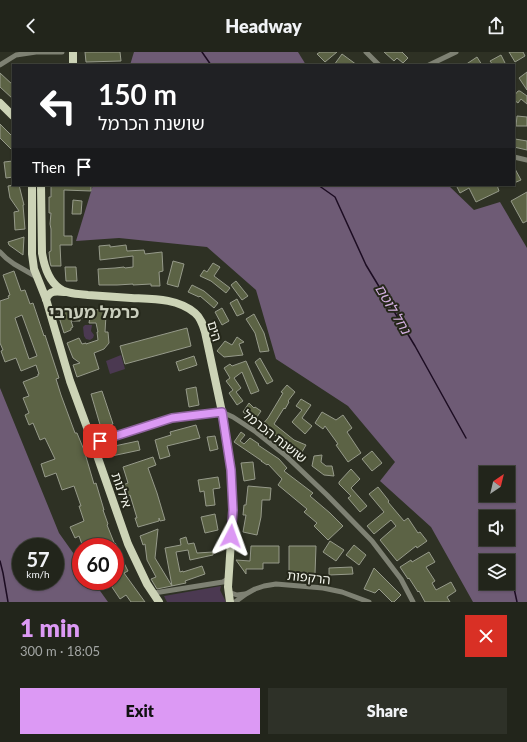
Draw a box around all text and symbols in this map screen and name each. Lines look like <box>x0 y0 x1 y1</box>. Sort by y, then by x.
icon: back <box>20 15 42 37</box>
text: Headway <box>225 15 302 37</box>
icon: share <box>485 15 507 37</box>
text: 150 m <box>98 77 177 111</box>
icon: left <box>32 80 84 132</box>
text: שושנת הכרמל <box>98 112 205 134</box>
icon: arrive <box>73 156 95 178</box>
text: Then <box>32 158 65 176</box>
water label: נחל לוטם <box>372 281 416 338</box>
district label: כרמל מערבי <box>49 301 139 322</box>
street label: הים <box>204 319 226 343</box>
street label: שושנת הכרמל <box>240 406 310 466</box>
pin <box>83 424 117 458</box>
icon: arrive <box>89 430 111 452</box>
north arrow <box>479 466 515 502</box>
map controls <box>479 466 515 590</box>
street label: אילנות <box>109 470 135 510</box>
button: sound <box>479 510 515 546</box>
position arrow <box>210 515 252 557</box>
speed limit sign: 60 <box>72 538 124 590</box>
text: 57 <box>26 547 50 571</box>
button: layers <box>479 554 515 590</box>
street label: הרקפות <box>286 567 332 587</box>
text: km/h <box>26 568 50 580</box>
text: 1 min <box>20 613 80 642</box>
button: close <box>465 615 507 657</box>
text: 300 m · 18:05 <box>20 643 100 659</box>
button: Exit <box>20 688 260 734</box>
button: Share <box>268 688 507 734</box>

